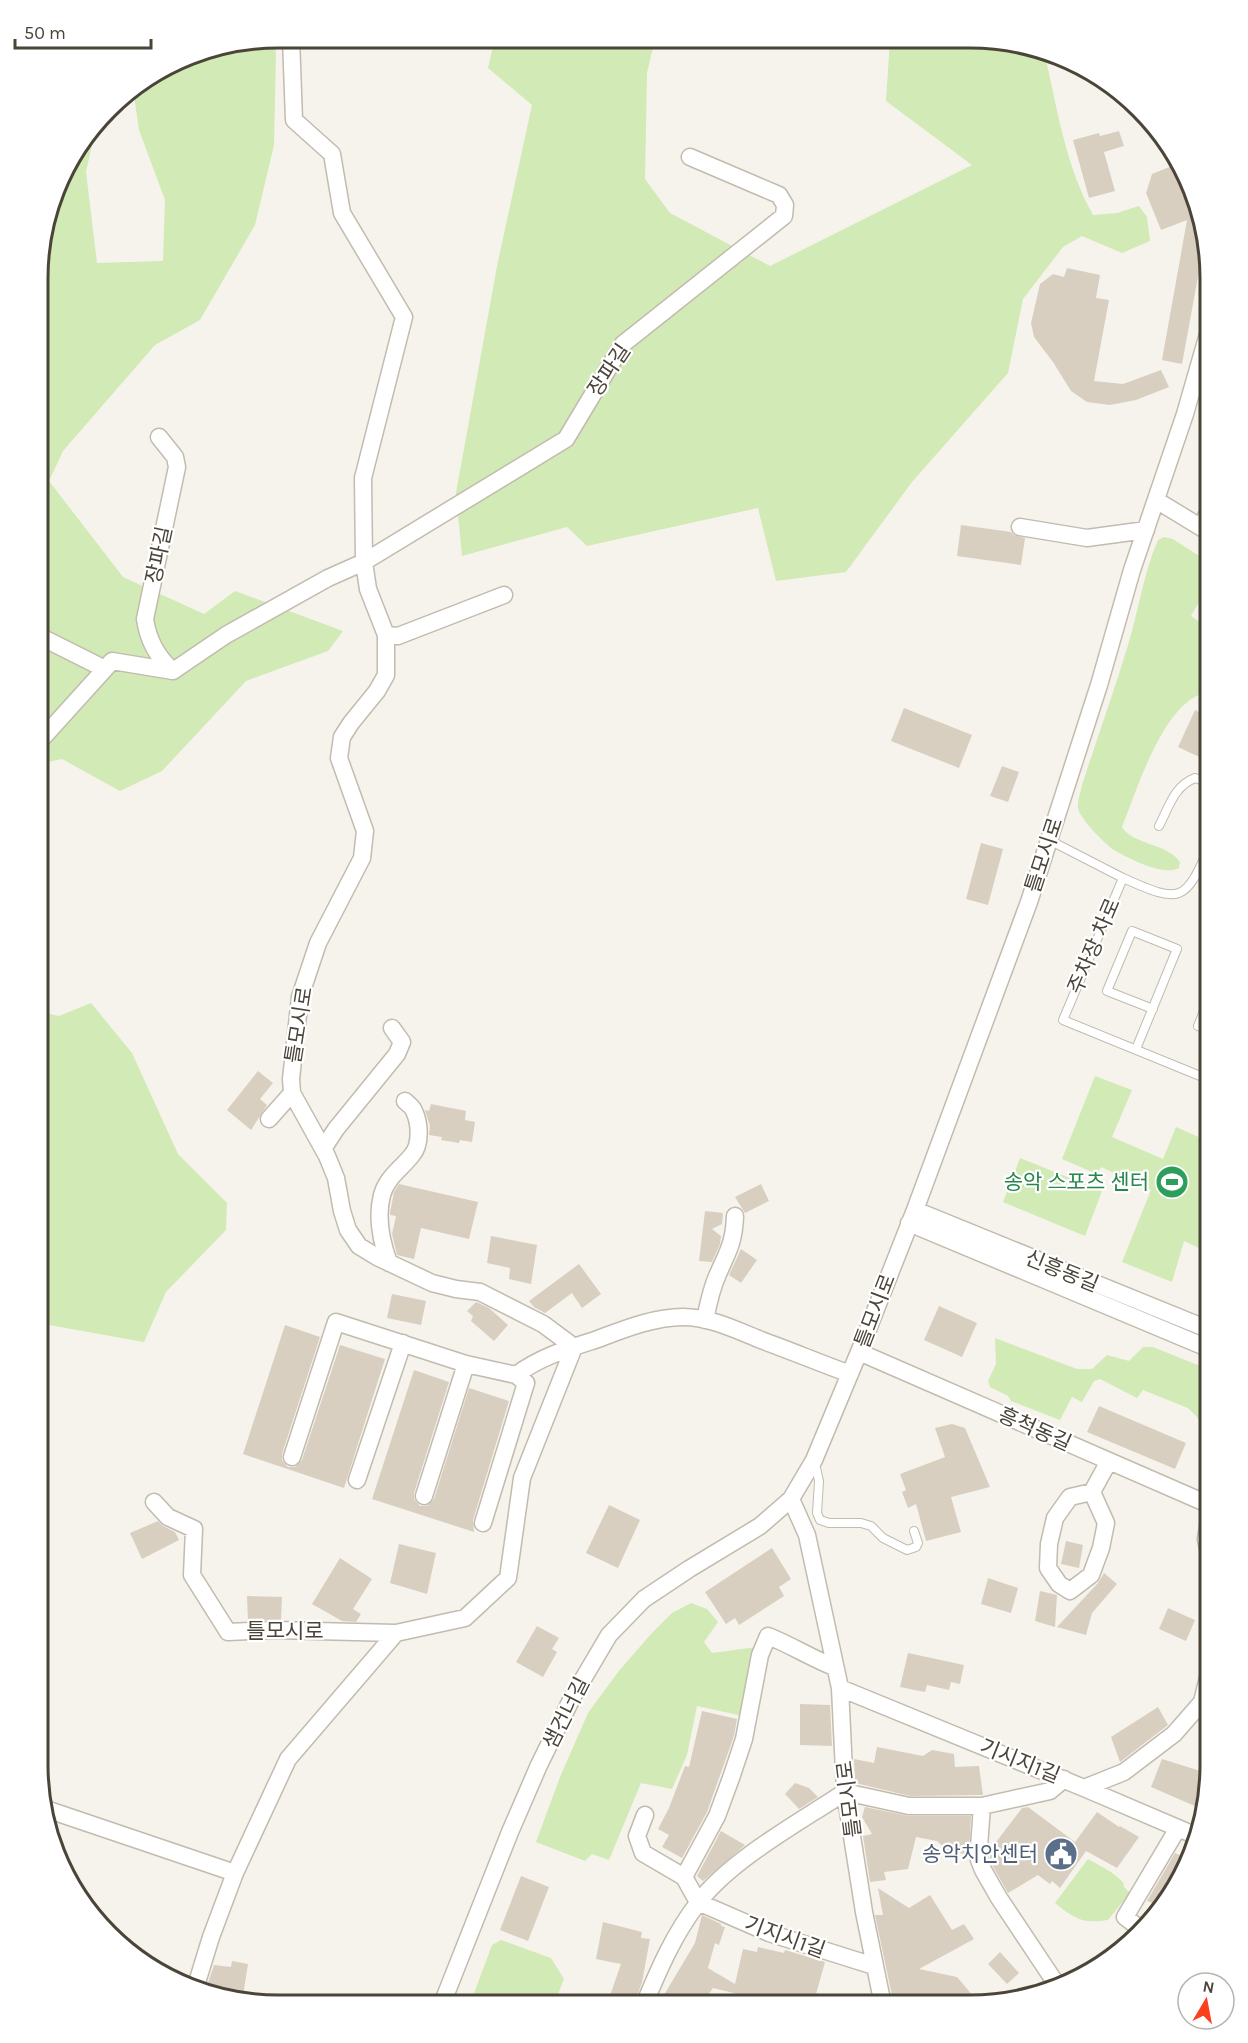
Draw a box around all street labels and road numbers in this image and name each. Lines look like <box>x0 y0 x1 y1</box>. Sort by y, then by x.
street label: 장파길 <box>583 339 635 401</box>
street label: 장파길 <box>141 524 177 586</box>
street label: 틀모시로 <box>1021 815 1067 895</box>
street label: 주차장 차로 <box>1063 895 1125 997</box>
street label: 틀모시로 <box>281 985 317 1065</box>
street label: 신흥동길 <box>1022 1245 1102 1297</box>
street label: 틀모시로 <box>850 1271 900 1351</box>
street label: 흥척동길 <box>995 1402 1075 1456</box>
street label: 틀모시로 <box>246 1619 324 1643</box>
street label: 샘건너길 <box>538 1673 594 1753</box>
street label: 기시지1길 <box>976 1734 1064 1788</box>
street label: 틀모시로 <box>832 1759 866 1839</box>
street label: 기지시1길 <box>741 1911 829 1963</box>

